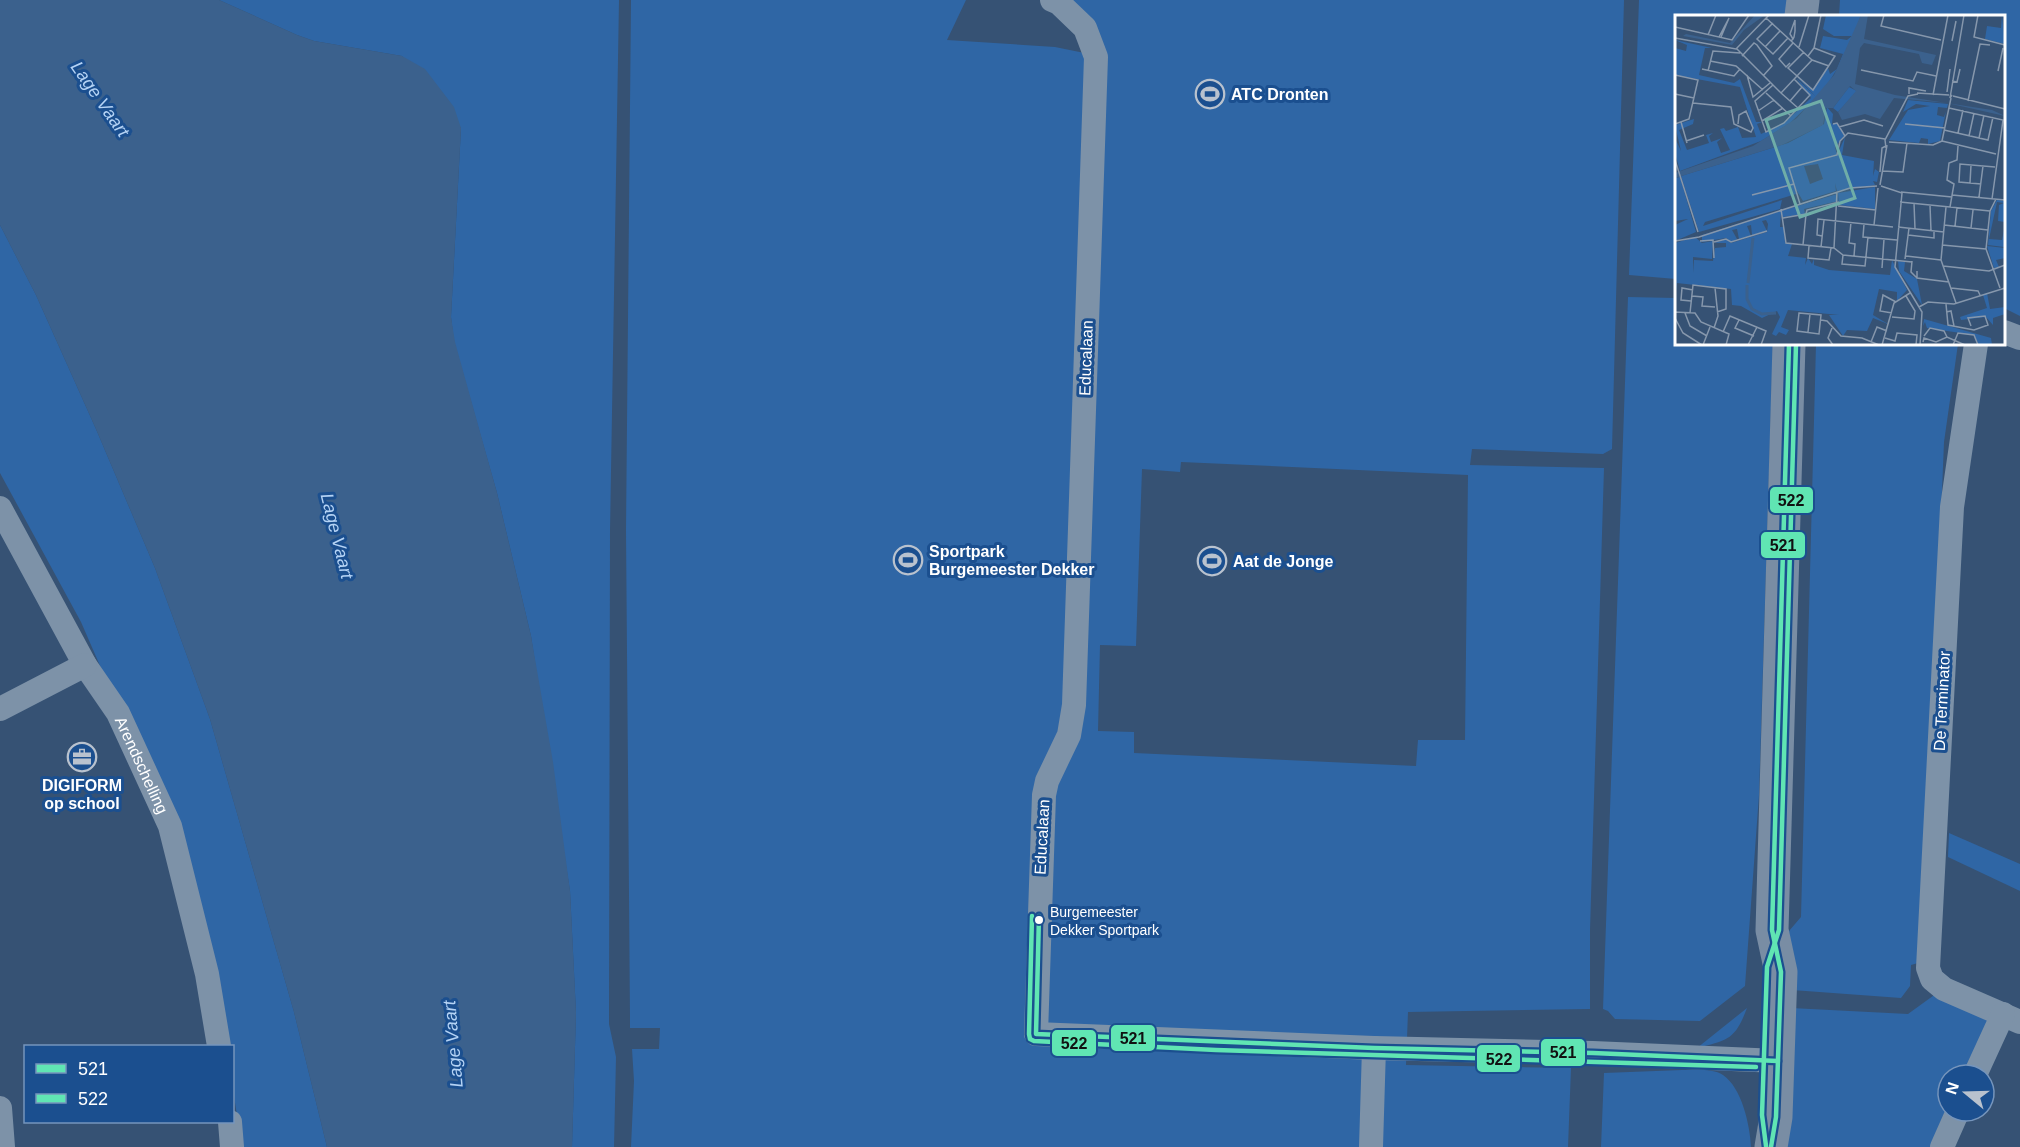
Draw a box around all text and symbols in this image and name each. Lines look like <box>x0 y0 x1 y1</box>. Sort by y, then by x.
inset map <box>1675 15 2005 345</box>
water label: Lage Vaart <box>67 57 134 141</box>
sports icon: ATC Dronten <box>1194 78 1226 110</box>
place label: ATC Dronten <box>1231 86 1328 103</box>
street label: Educalaan <box>1076 320 1096 396</box>
line badge: 522 <box>1769 486 1814 514</box>
water label: Lage Vaart <box>317 491 358 582</box>
text: 522 <box>1778 492 1804 509</box>
line badge: 521 <box>1760 531 1806 559</box>
text: 521 <box>1770 537 1796 554</box>
place label: Sportpark Burgemeester Dekker <box>929 543 1094 578</box>
sports icon: Sportpark Burgemeester Dekker <box>892 544 924 576</box>
sports icon: Aat de Jonge <box>1196 545 1228 577</box>
place label: Aat de Jonge <box>1233 553 1334 570</box>
street label: De Terminator <box>1931 650 1953 751</box>
street label: Arendschelling <box>112 714 172 816</box>
office icon: DIGIFORM op school <box>66 741 98 773</box>
place label: DIGIFORM op school <box>42 777 122 812</box>
street label: Educalaan <box>1032 799 1052 875</box>
place label: Burgemeester Dekker Sportpark <box>1050 904 1160 938</box>
marker: Burgemeester Dekker Sportpark <box>1033 914 1045 926</box>
water label: Lage Vaart <box>439 999 467 1088</box>
line badge: 521 <box>1110 1024 1156 1052</box>
line badge: 522 <box>1051 1029 1097 1057</box>
text: 521 <box>1120 1030 1146 1047</box>
text: 522 <box>1061 1035 1087 1052</box>
line badge: 521 <box>1540 1038 1586 1067</box>
line badge: 522 <box>1476 1044 1521 1073</box>
text: 521 <box>1550 1044 1576 1061</box>
legend <box>24 1045 234 1123</box>
text: 522 <box>1486 1051 1512 1068</box>
text: 521 <box>78 1059 108 1079</box>
north arrow <box>1936 1063 1996 1123</box>
text: N <box>1942 1080 1962 1097</box>
text: 522 <box>78 1089 108 1109</box>

